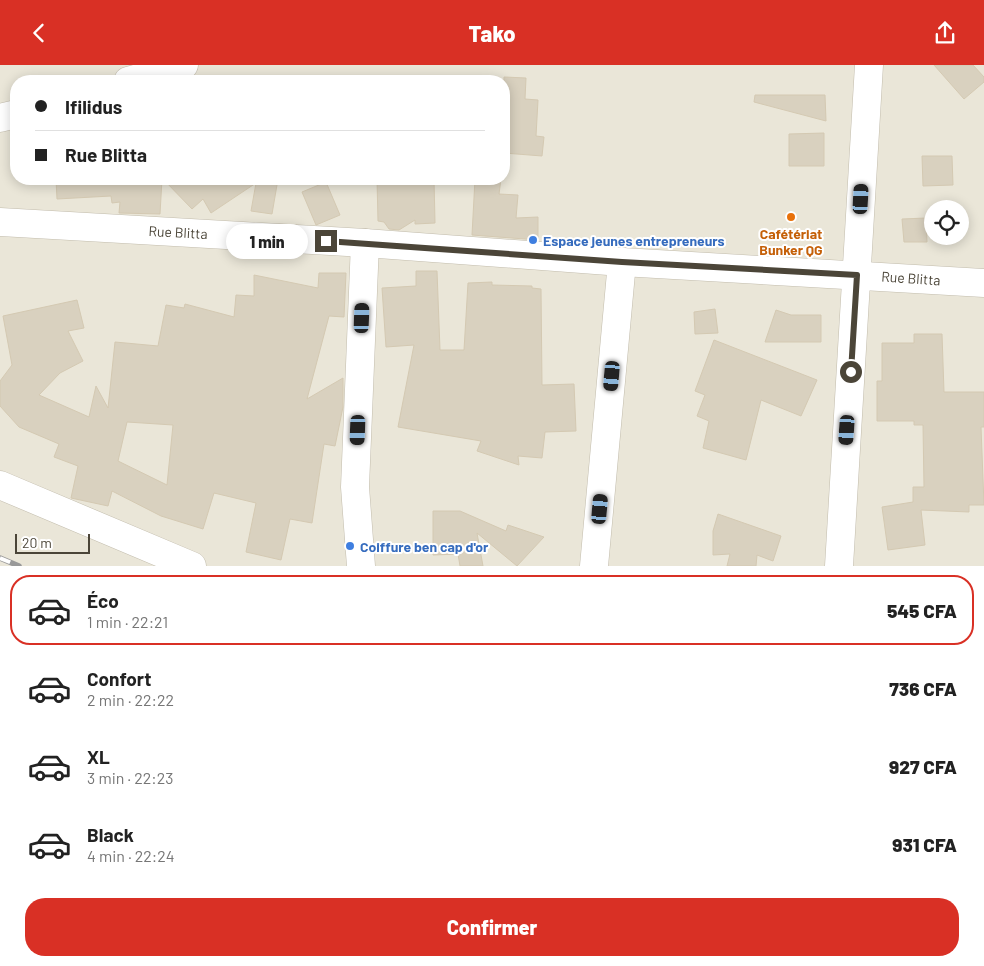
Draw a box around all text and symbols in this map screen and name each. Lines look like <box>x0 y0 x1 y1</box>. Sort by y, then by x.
icon: back <box>25 19 53 47</box>
icon: share <box>931 19 959 47</box>
text: Tako <box>469 20 515 46</box>
text: Ifilidus <box>65 95 122 118</box>
text: Rue Blitta <box>65 143 147 166</box>
car <box>852 184 869 214</box>
map controls <box>924 200 969 245</box>
button: locate <box>924 200 969 245</box>
marker: Cafétériat Bunker QG <box>785 211 797 223</box>
street label: Rue Blitta <box>148 222 208 242</box>
callout: 1 min <box>226 223 308 259</box>
place label: Cafétériat Bunker QG <box>759 225 823 258</box>
route end <box>315 230 337 252</box>
text: 1 min <box>249 232 285 251</box>
place label: Espace jeunes entrepreneurs <box>543 232 725 249</box>
marker: Espace jeunes entrepreneurs <box>527 234 539 246</box>
street label: Rue Blitta <box>881 267 941 289</box>
car <box>353 303 370 333</box>
car <box>603 360 620 392</box>
route start <box>840 361 862 383</box>
car <box>349 415 366 445</box>
car <box>838 415 855 445</box>
car <box>591 493 608 525</box>
scale bar <box>15 531 90 554</box>
text: 20 m <box>22 534 52 551</box>
place label: Coiffure ben cap d'or <box>360 538 489 555</box>
marker: Coiffure ben cap d'or <box>344 540 356 552</box>
icon: car <box>27 588 72 633</box>
text: Éco <box>87 589 119 612</box>
text: 545 CFA <box>887 599 957 622</box>
text: 1 min · 22:21 <box>87 612 168 631</box>
icon: car <box>27 666 72 711</box>
text: Confort <box>87 667 151 690</box>
text: 736 CFA <box>889 677 957 700</box>
text: 2 min · 22:22 <box>87 690 174 709</box>
icon: car <box>27 744 72 789</box>
text: XL <box>87 745 110 768</box>
text: 927 CFA <box>889 755 957 778</box>
text: 3 min · 22:23 <box>87 768 173 787</box>
icon: car <box>27 822 72 867</box>
text: Black <box>87 823 134 846</box>
text: 931 CFA <box>892 833 957 856</box>
text: 4 min · 22:24 <box>87 846 175 865</box>
button: Confirmer <box>25 898 959 956</box>

